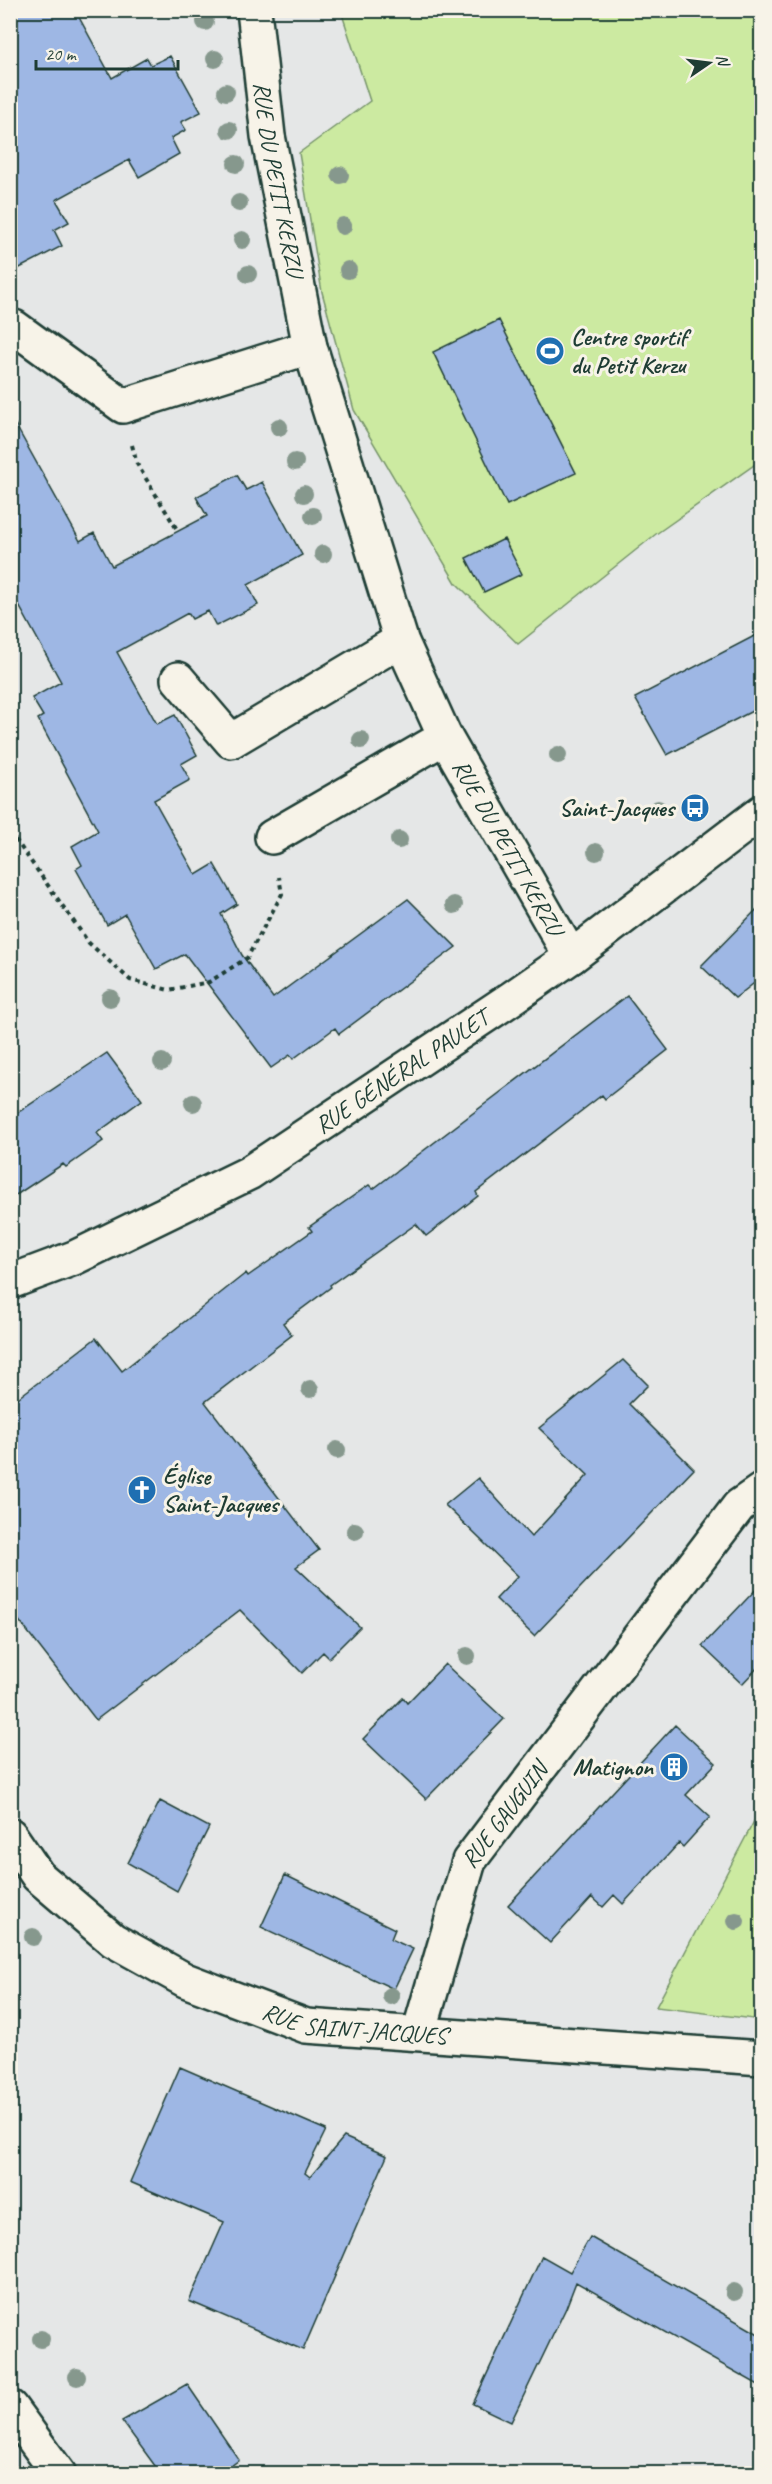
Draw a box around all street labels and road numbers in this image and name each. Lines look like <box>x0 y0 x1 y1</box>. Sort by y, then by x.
street label: RUE DU PETIT KERZU <box>247 80 311 283</box>
street label: RUE DU PETIT KERZU <box>446 754 572 944</box>
street label: RUE GÉNÉRAL PAULET <box>309 1000 499 1140</box>
street label: RUE GAUGUIN <box>454 1753 556 1874</box>
street label: RUE SAINT-JACQUES <box>258 1996 452 2051</box>

